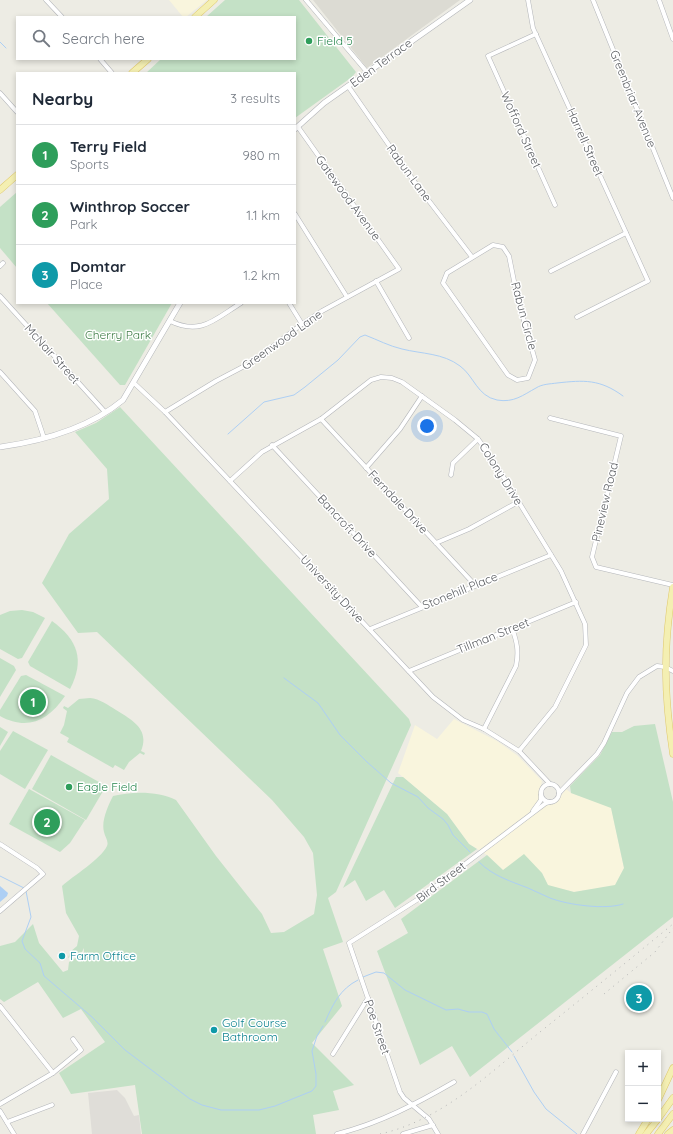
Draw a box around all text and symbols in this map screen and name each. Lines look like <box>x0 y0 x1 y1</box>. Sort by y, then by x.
search box <box>16 16 296 60</box>
icon: search <box>30 27 52 49</box>
text: Search here <box>62 29 145 48</box>
place label: Field 5 <box>317 33 353 48</box>
street label: Eden Terrace <box>347 35 415 90</box>
marker: Field 5 <box>304 36 314 46</box>
street label: Greenbriar Avenue <box>607 48 660 150</box>
text: Nearby <box>32 88 93 109</box>
street label: Wofford Street <box>498 89 545 170</box>
text: 3 results <box>230 90 280 106</box>
street label: Harrell Street <box>564 105 607 178</box>
text: Terry Field <box>70 137 147 156</box>
street label: Rabun Lane <box>384 141 435 204</box>
text: 1 <box>42 147 48 163</box>
text: 980 m <box>243 147 280 163</box>
street label: Gatewood Avenue <box>312 152 384 243</box>
text: Sports <box>70 156 109 172</box>
text: Winthrop Soccer <box>70 197 190 216</box>
text: 2 <box>41 207 49 223</box>
text: 1.1 km <box>246 207 280 223</box>
text: Park <box>70 216 98 232</box>
text: Domtar <box>70 257 126 276</box>
text: 3 <box>42 267 48 283</box>
text: 1.2 km <box>243 267 280 283</box>
text: Place <box>70 276 103 292</box>
street label: Rabun Circle <box>508 280 541 352</box>
street label: Greenwood Lane <box>239 306 325 373</box>
street label: McNair Street <box>22 321 83 387</box>
park label: Cherry Park <box>85 327 151 342</box>
your location <box>417 416 437 436</box>
street label: Colony Drive <box>476 440 527 508</box>
street label: Pineview Road <box>588 461 621 543</box>
street label: Ferndale Drive <box>365 467 432 537</box>
street label: Bancroft Drive <box>314 491 380 560</box>
street label: University Drive <box>297 552 368 626</box>
street label: Stonehill Place <box>420 569 500 612</box>
street label: Tillman Street <box>455 614 531 657</box>
pin: 1 <box>20 687 46 717</box>
place label: Eagle Field <box>77 779 137 794</box>
marker: Eagle Field <box>64 782 74 792</box>
pin: 2 <box>34 807 60 837</box>
street label: Bird Street <box>413 858 468 905</box>
place label: Farm Office <box>70 948 136 963</box>
marker: Farm Office <box>57 951 67 961</box>
pin: 3 <box>626 983 652 1013</box>
street label: Poe Street <box>361 997 394 1056</box>
place label: Golf Course Bathroom <box>222 1015 287 1044</box>
marker: Golf Course Bathroom <box>209 1025 219 1035</box>
map controls <box>625 1050 661 1122</box>
button: + <box>625 1050 661 1086</box>
button: − <box>625 1086 661 1122</box>

